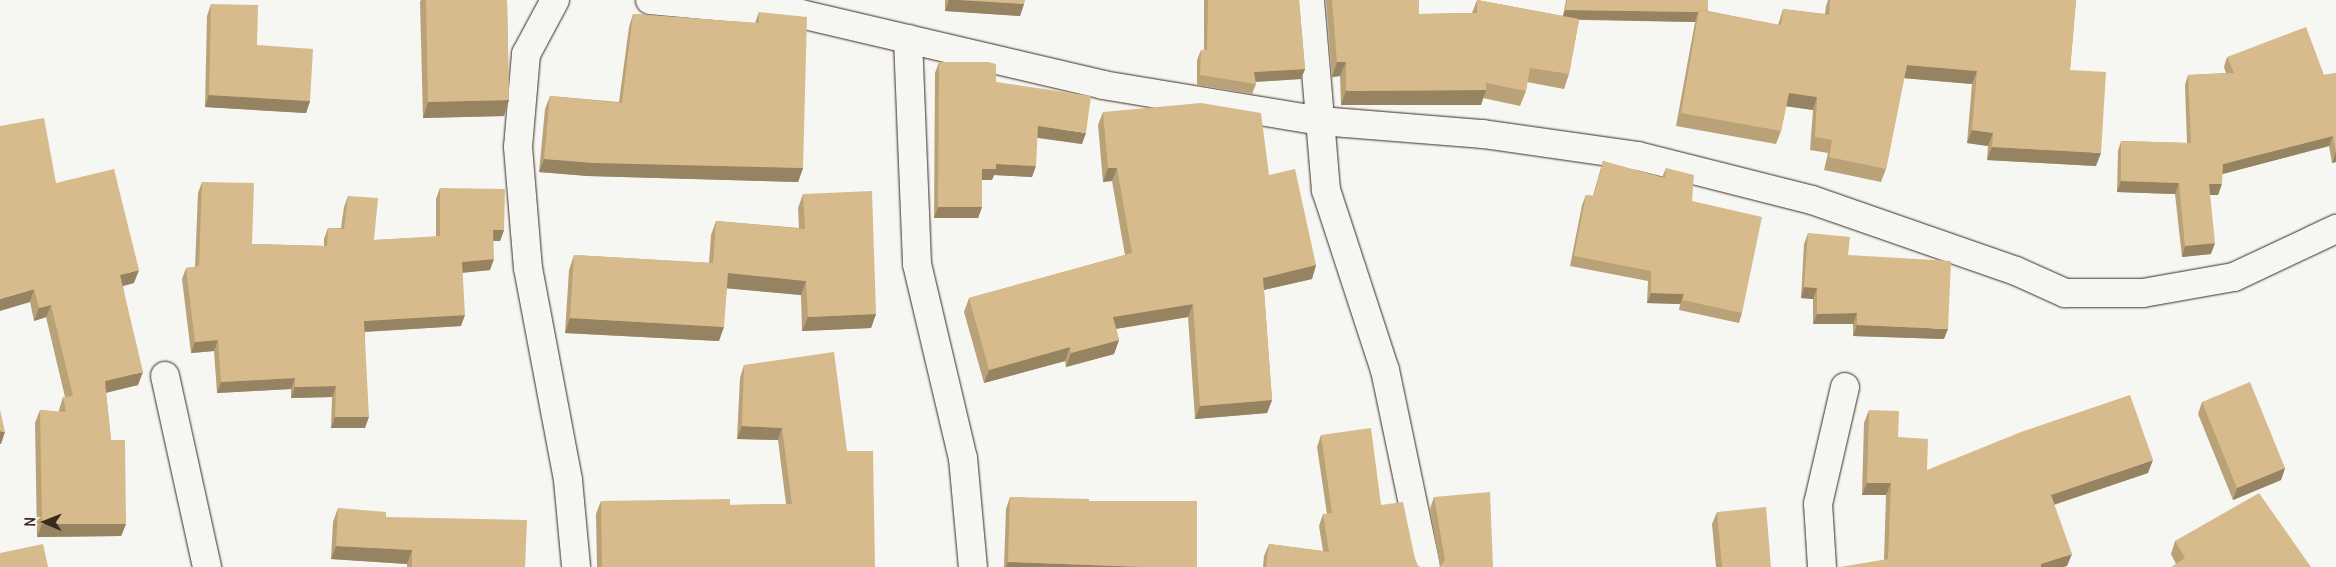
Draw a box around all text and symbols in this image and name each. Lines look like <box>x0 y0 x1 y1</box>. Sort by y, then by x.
north arrow <box>20 497 70 547</box>
text: N <box>21 517 39 527</box>

